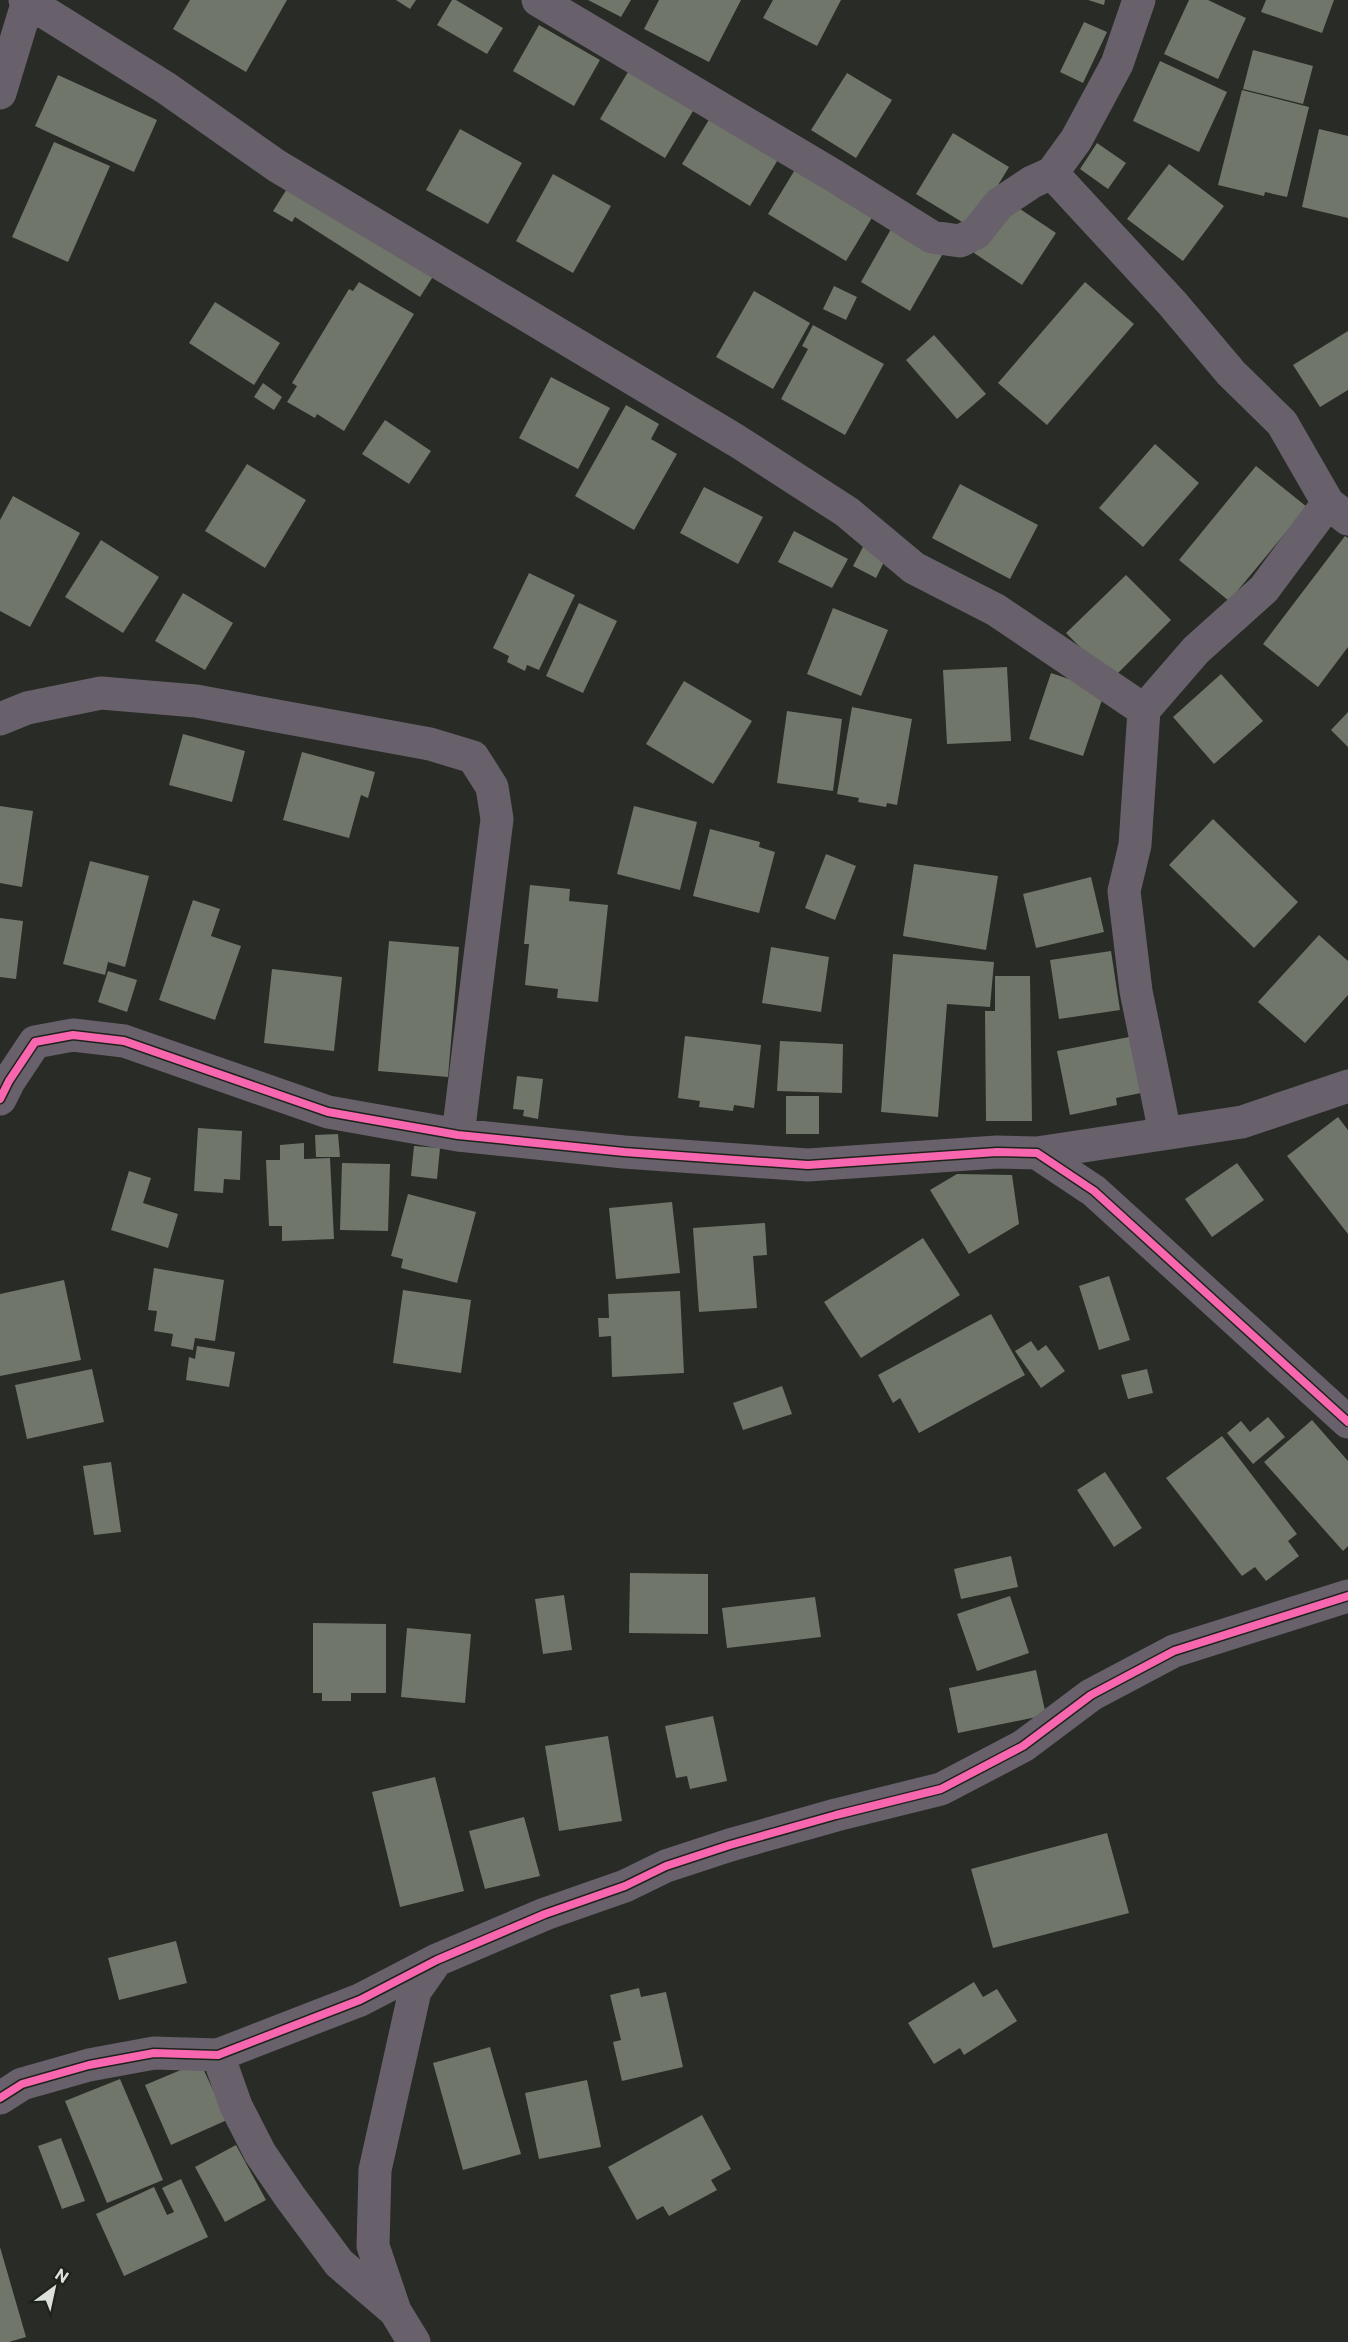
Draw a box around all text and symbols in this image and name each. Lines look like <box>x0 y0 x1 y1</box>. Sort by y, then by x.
north arrow <box>24 2258 84 2318</box>
text: N <box>52 2264 73 2286</box>

